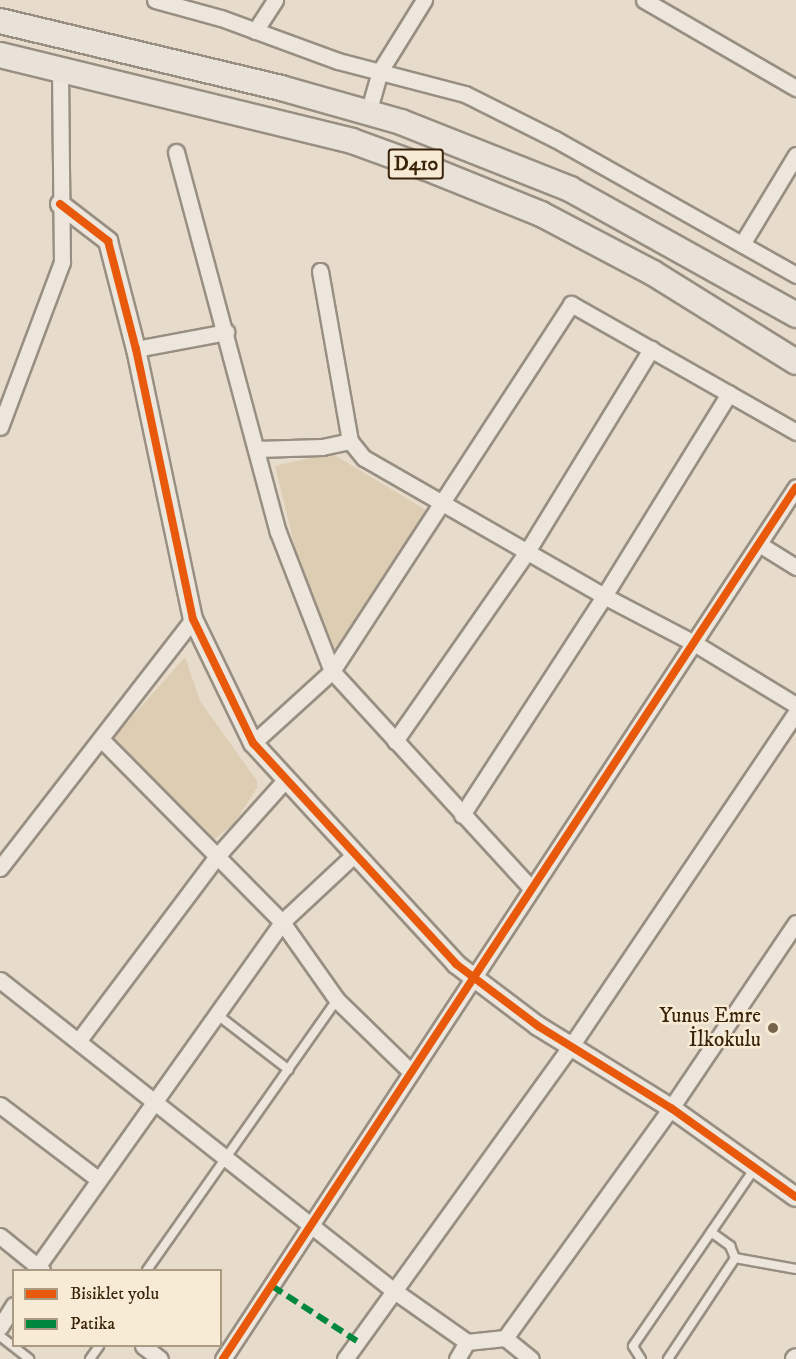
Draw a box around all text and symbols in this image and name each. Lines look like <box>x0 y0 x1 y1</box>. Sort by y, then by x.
road number: D410 <box>388 147 444 181</box>
place label: Yunus Emre İlkokulu <box>659 1003 761 1053</box>
marker: Yunus Emre İlkokulu <box>766 1021 780 1035</box>
legend <box>12 1269 222 1347</box>
text: Bisiklet yolu <box>70 1283 159 1305</box>
text: Patika <box>70 1313 115 1335</box>

